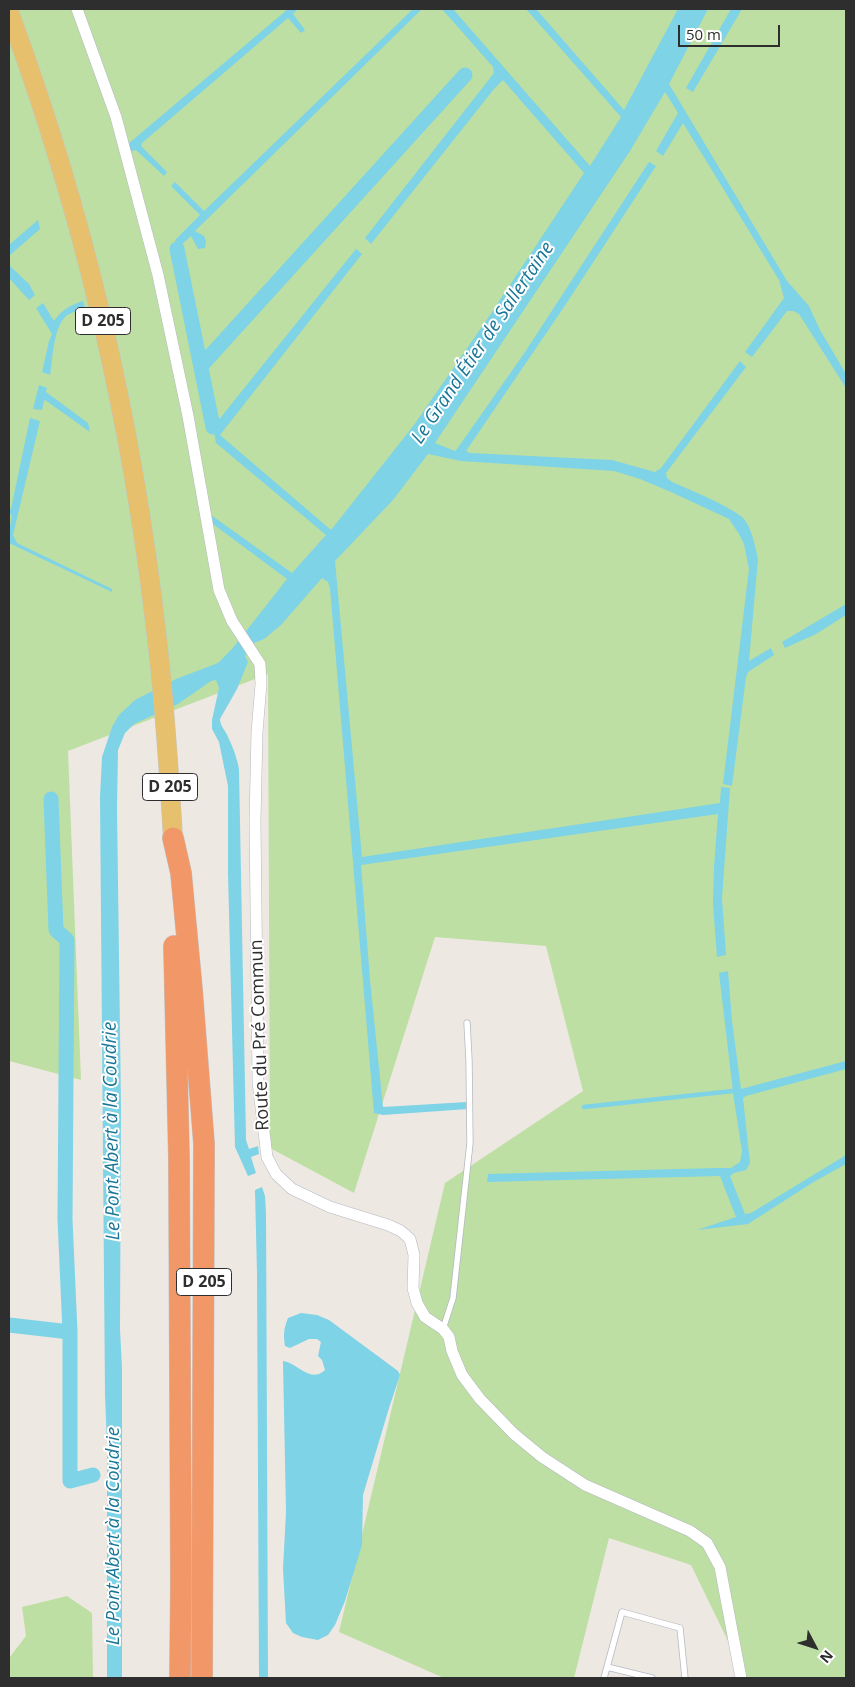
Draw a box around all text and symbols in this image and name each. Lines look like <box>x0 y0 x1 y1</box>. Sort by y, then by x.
scale bar <box>680 15 782 47</box>
text: 50 m <box>686 24 721 44</box>
water label: Le Grand Étier de Sallertaine <box>407 238 559 448</box>
road number: D 205 <box>76 308 130 334</box>
road number: D 205 <box>142 774 198 800</box>
street label: Route du Pré Commun <box>246 939 274 1131</box>
water label: Le Pont Abert à la Coudrie <box>99 1022 125 1240</box>
road number: D 205 <box>176 1268 232 1295</box>
water label: Le Pont Abert à la Coudrie <box>103 1427 125 1645</box>
north arrow <box>790 1622 840 1672</box>
text: N <box>816 1646 838 1667</box>

